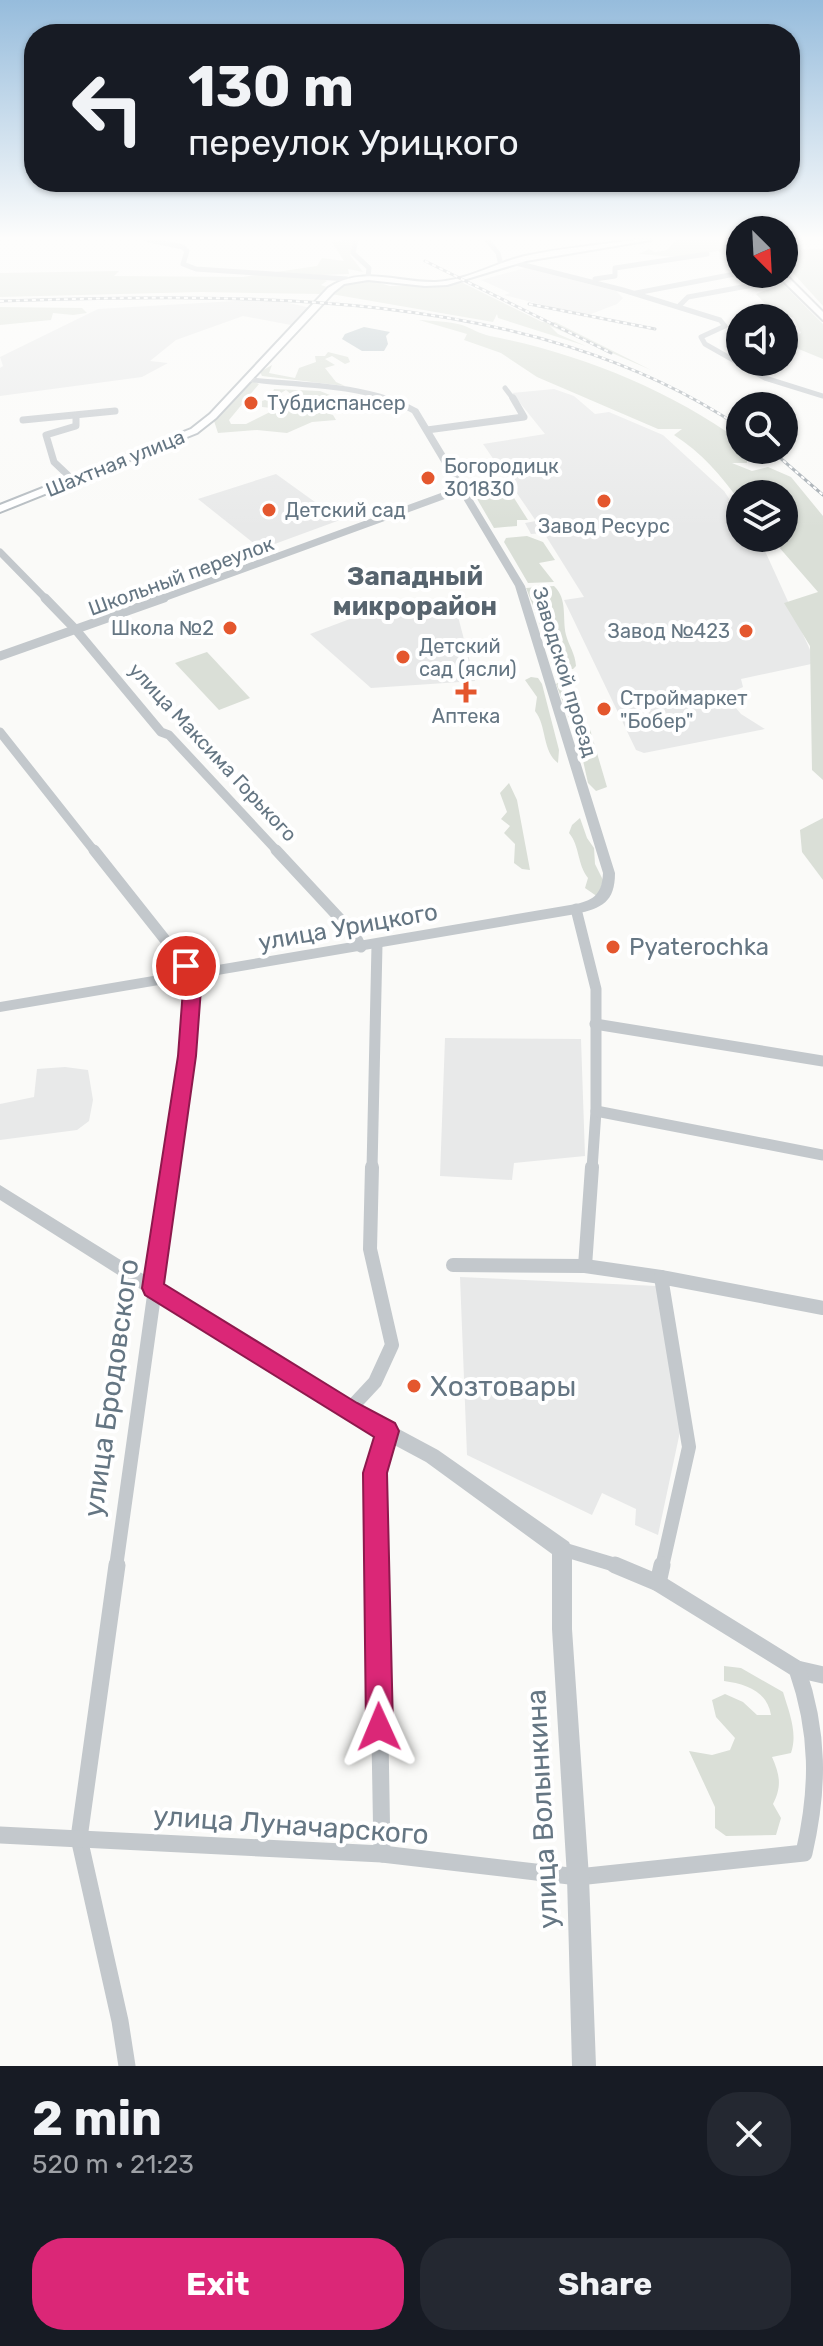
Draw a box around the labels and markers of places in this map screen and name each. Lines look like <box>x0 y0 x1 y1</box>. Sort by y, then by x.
place label: Тубдиспансер <box>267 391 406 415</box>
marker: Тубдиспансер <box>242 394 260 412</box>
place label: Богородицк 301830 <box>444 454 559 501</box>
marker: Богородицк 301830 <box>419 469 437 487</box>
marker: Завод Ресурс <box>595 492 613 510</box>
place label: Детский сад <box>285 498 406 522</box>
marker: Детский сад <box>260 501 278 519</box>
place label: Завод Ресурс <box>538 514 670 538</box>
place label: Школа №2 <box>111 616 214 640</box>
marker: Школа №2 <box>221 619 239 637</box>
place label: Завод №423 <box>608 619 730 643</box>
marker: Завод №423 <box>737 622 755 640</box>
place label: Детский сад (ясли) <box>419 634 517 681</box>
marker: Детский сад (ясли) <box>394 648 412 666</box>
marker: Аптека <box>457 683 475 701</box>
place label: Строймаркет "Бобер" <box>620 686 747 733</box>
marker: Строймаркет "Бобер" <box>595 700 613 718</box>
place label: Аптека <box>432 704 500 728</box>
pin <box>152 932 220 1000</box>
place label: Pyaterochka <box>629 933 769 961</box>
marker: Pyaterochka <box>604 938 622 956</box>
place label: Хозтовары <box>430 1370 576 1403</box>
marker: Хозтовары <box>405 1377 423 1395</box>

